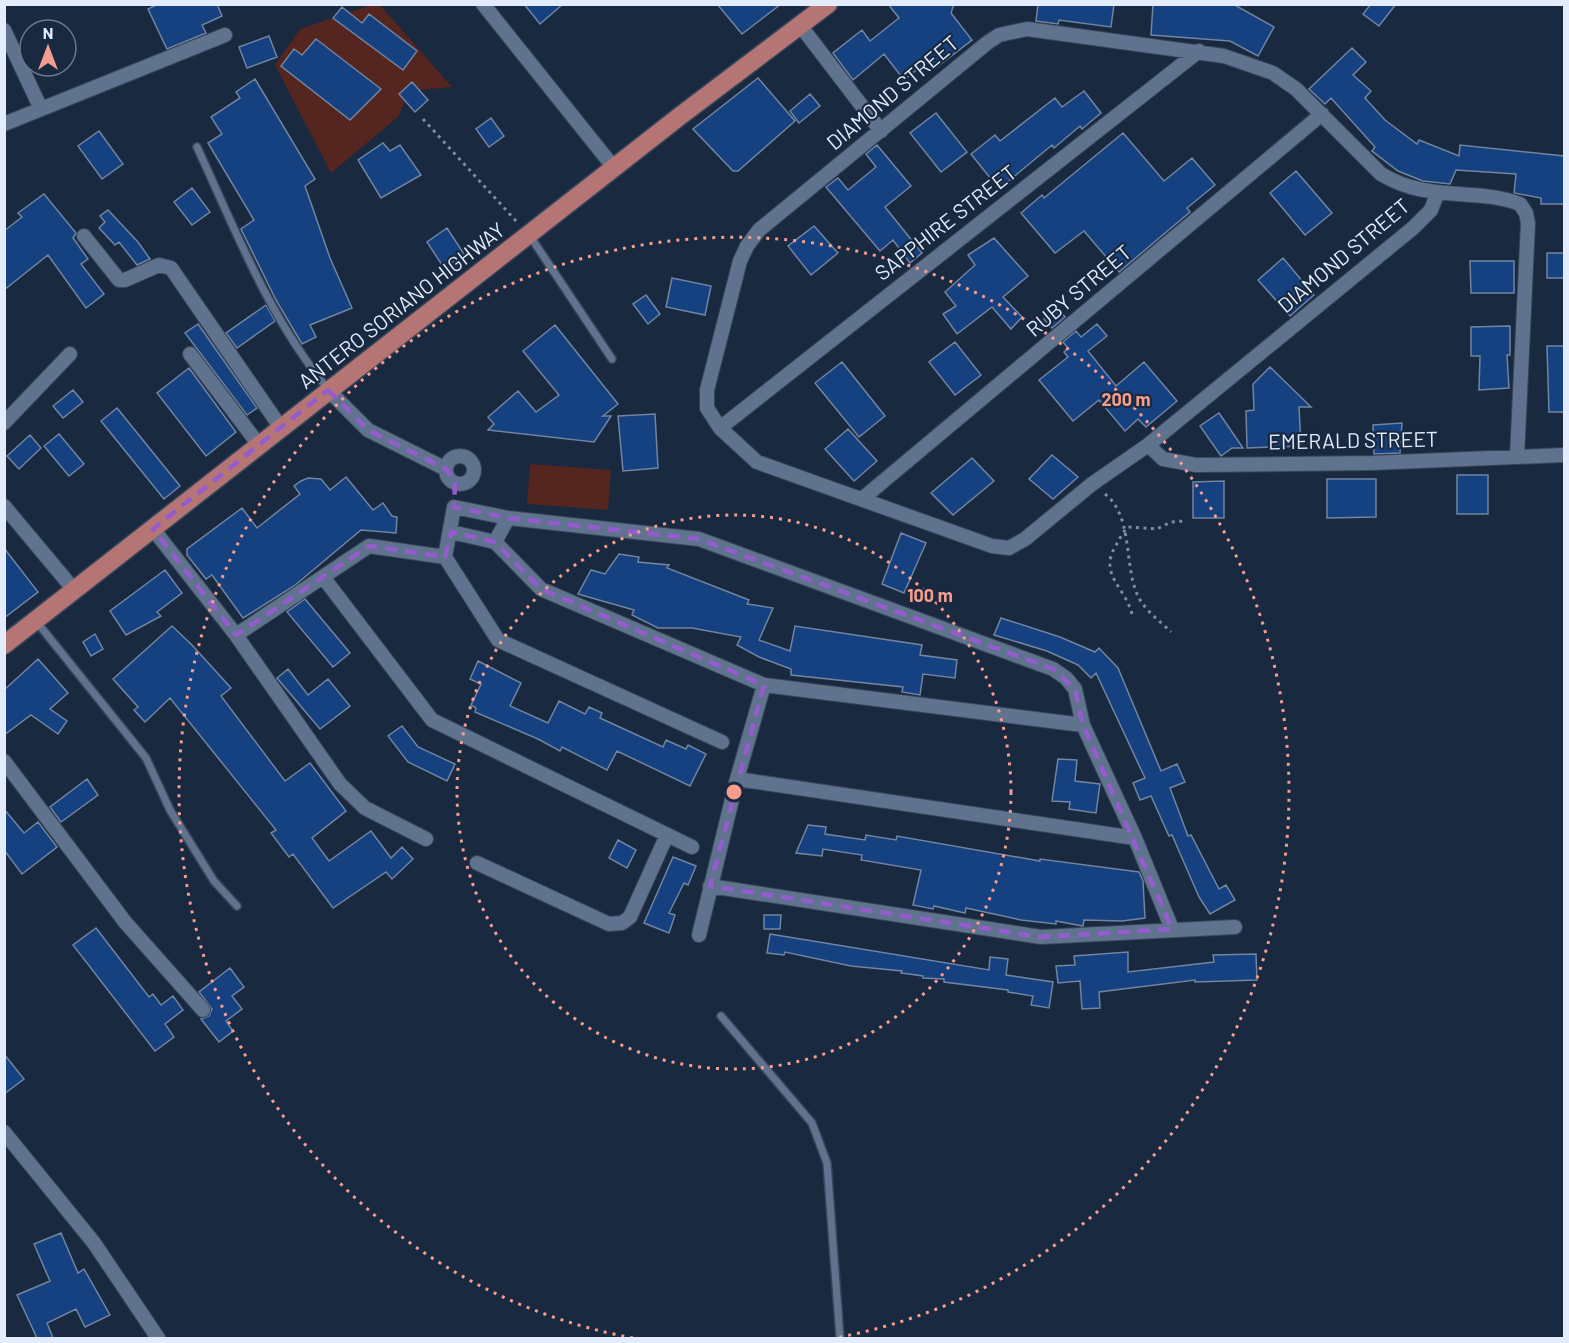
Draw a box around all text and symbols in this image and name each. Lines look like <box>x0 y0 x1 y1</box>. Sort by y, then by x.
north arrow <box>18 18 78 78</box>
text: N <box>43 23 53 42</box>
street label: DIAMOND STREET <box>821 29 963 154</box>
street label: SAPPHIRE STREET <box>869 159 1021 285</box>
street label: DIAMOND STREET <box>1272 192 1414 317</box>
street label: ANTERO SORIANO HIGHWAY <box>293 216 509 393</box>
street label: RUBY STREET <box>1020 239 1136 341</box>
text: 200 m <box>1101 388 1151 410</box>
street label: EMERALD STREET <box>1268 426 1438 453</box>
text: 100 m <box>907 584 953 606</box>
centre of rings <box>724 782 744 802</box>

